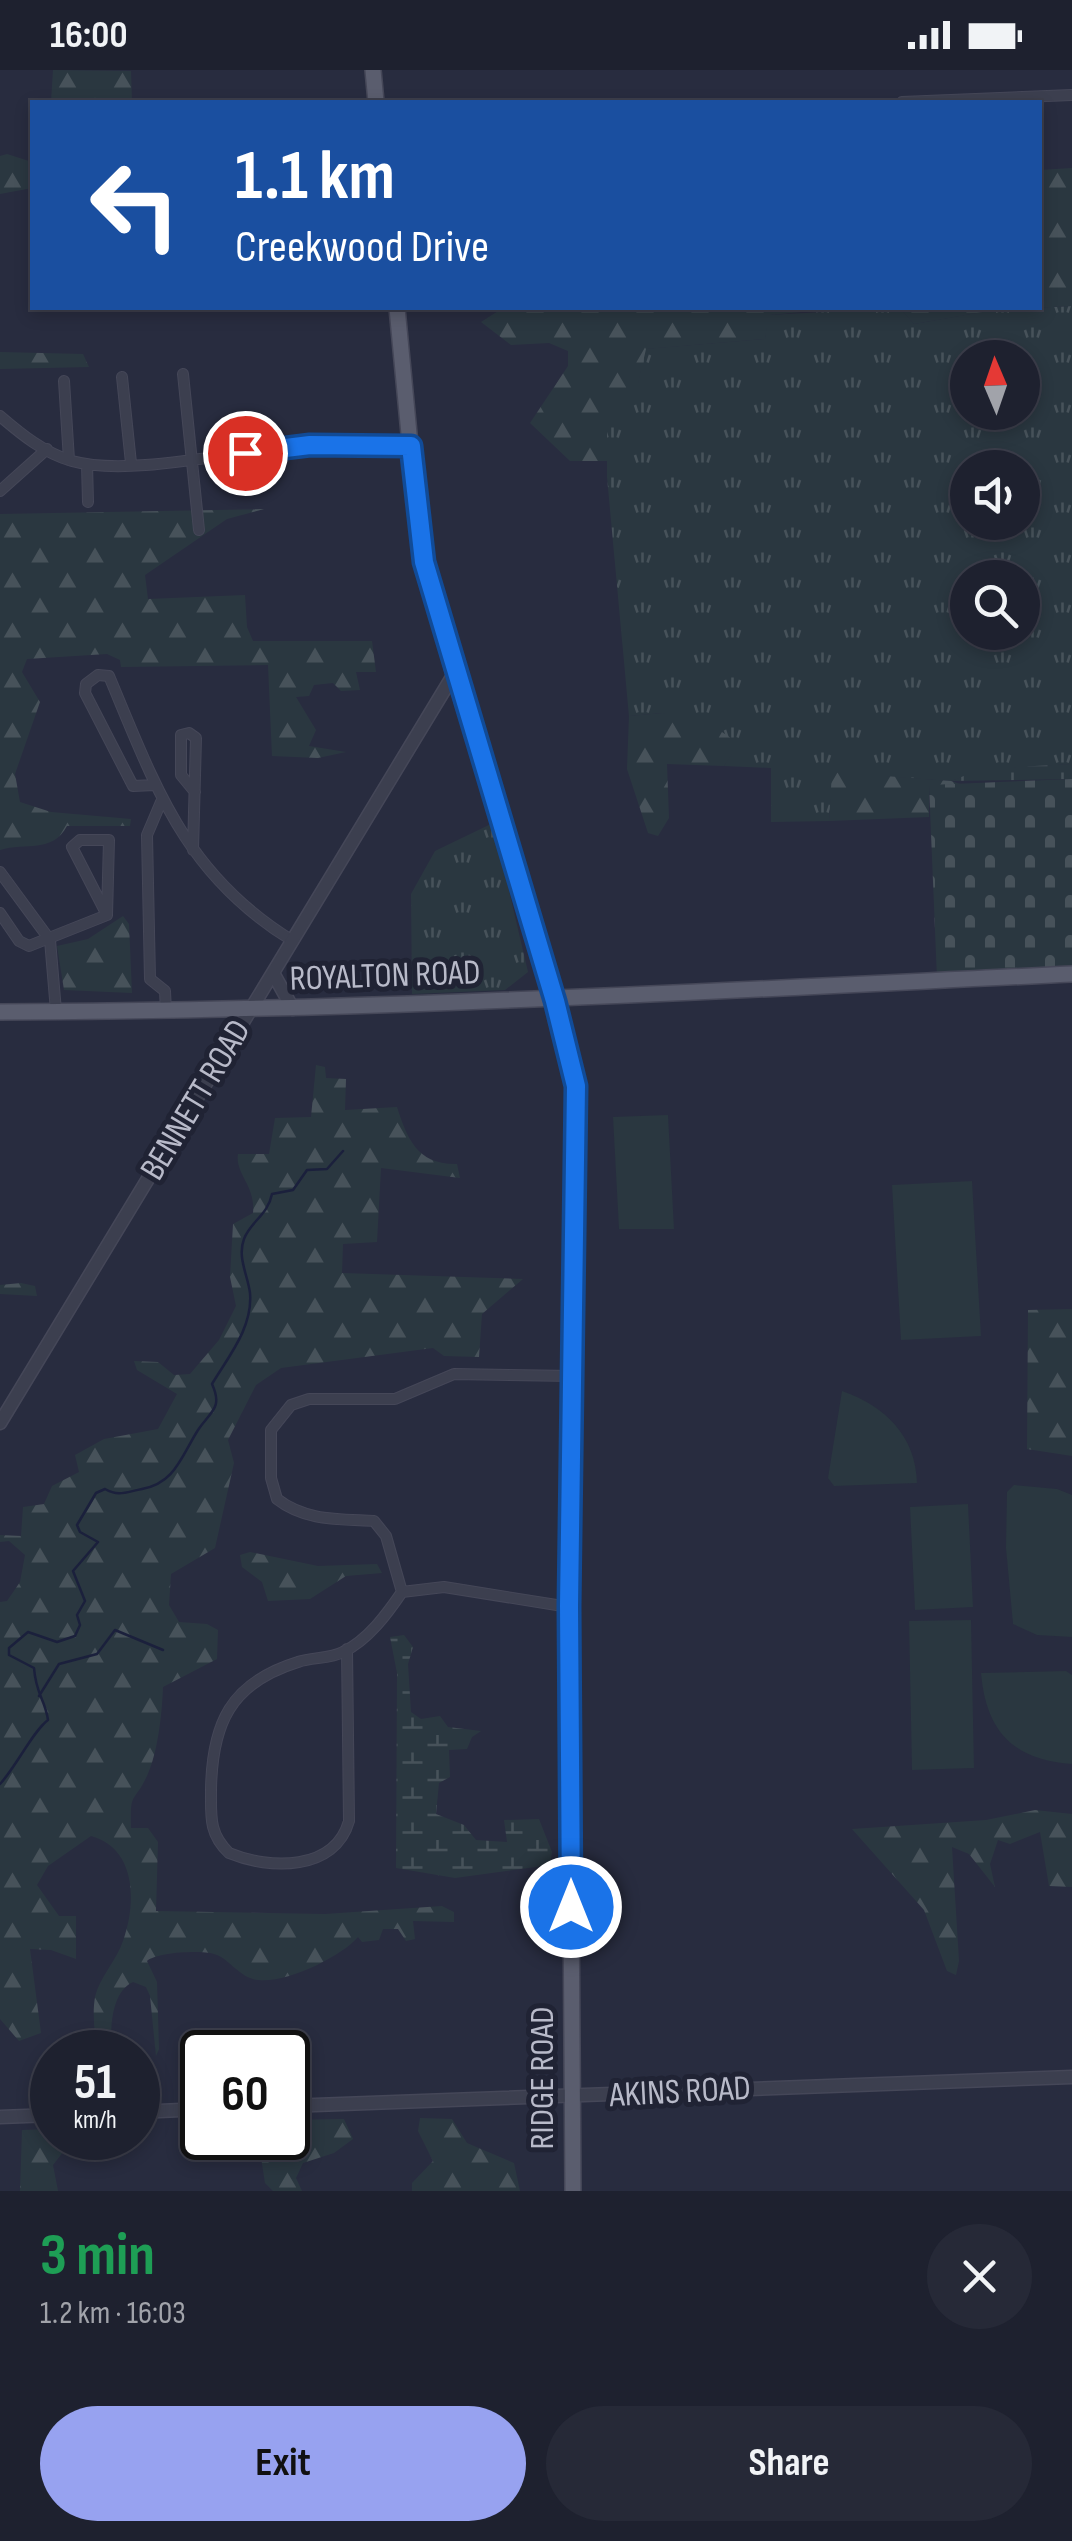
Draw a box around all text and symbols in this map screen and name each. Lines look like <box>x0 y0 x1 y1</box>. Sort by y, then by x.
text: 16:00 <box>50 13 127 58</box>
text: 1.1 km <box>235 135 395 219</box>
icon: left <box>70 140 200 270</box>
text: Creekwood Drive <box>235 220 489 275</box>
north arrow <box>950 340 1040 430</box>
map controls <box>950 340 1040 650</box>
pin <box>203 411 288 496</box>
icon: arrive <box>218 426 273 481</box>
button: sound <box>950 450 1040 540</box>
button: search <box>950 560 1040 650</box>
street label: ROYALTON ROAD <box>289 951 481 1001</box>
street label: BENNETT ROAD <box>131 1012 261 1188</box>
position arrow <box>519 1855 623 1959</box>
street label: RIDGE ROAD <box>521 2006 564 2150</box>
speed limit sign: 60 <box>180 2030 310 2160</box>
text: 51 <box>74 2053 116 2113</box>
street label: AKINS ROAD <box>607 2067 752 2117</box>
text: km/h <box>73 2105 117 2136</box>
text: 3 min <box>40 2220 155 2292</box>
button: close <box>927 2224 1032 2329</box>
text: 1.2 km · 16:03 <box>40 2294 186 2333</box>
button: Exit <box>40 2406 526 2521</box>
button: Share <box>546 2406 1032 2521</box>

